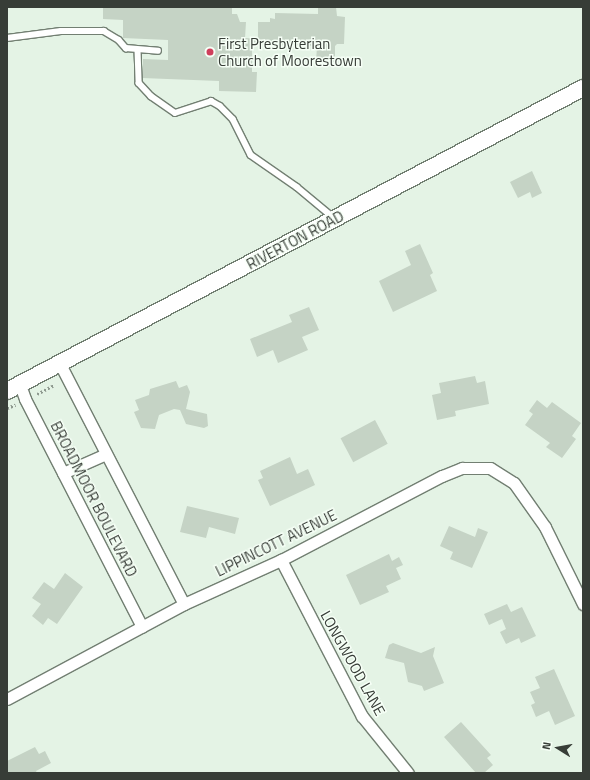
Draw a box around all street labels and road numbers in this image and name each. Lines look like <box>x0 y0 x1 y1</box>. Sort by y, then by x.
street label: RIVERTON ROAD <box>243 207 347 273</box>
street label: BROADMOOR BOULEVARD <box>47 418 141 580</box>
street label: LIPPINCOTT AVENUE <box>212 506 340 580</box>
street label: LONGWOOD LANE <box>317 608 389 718</box>

